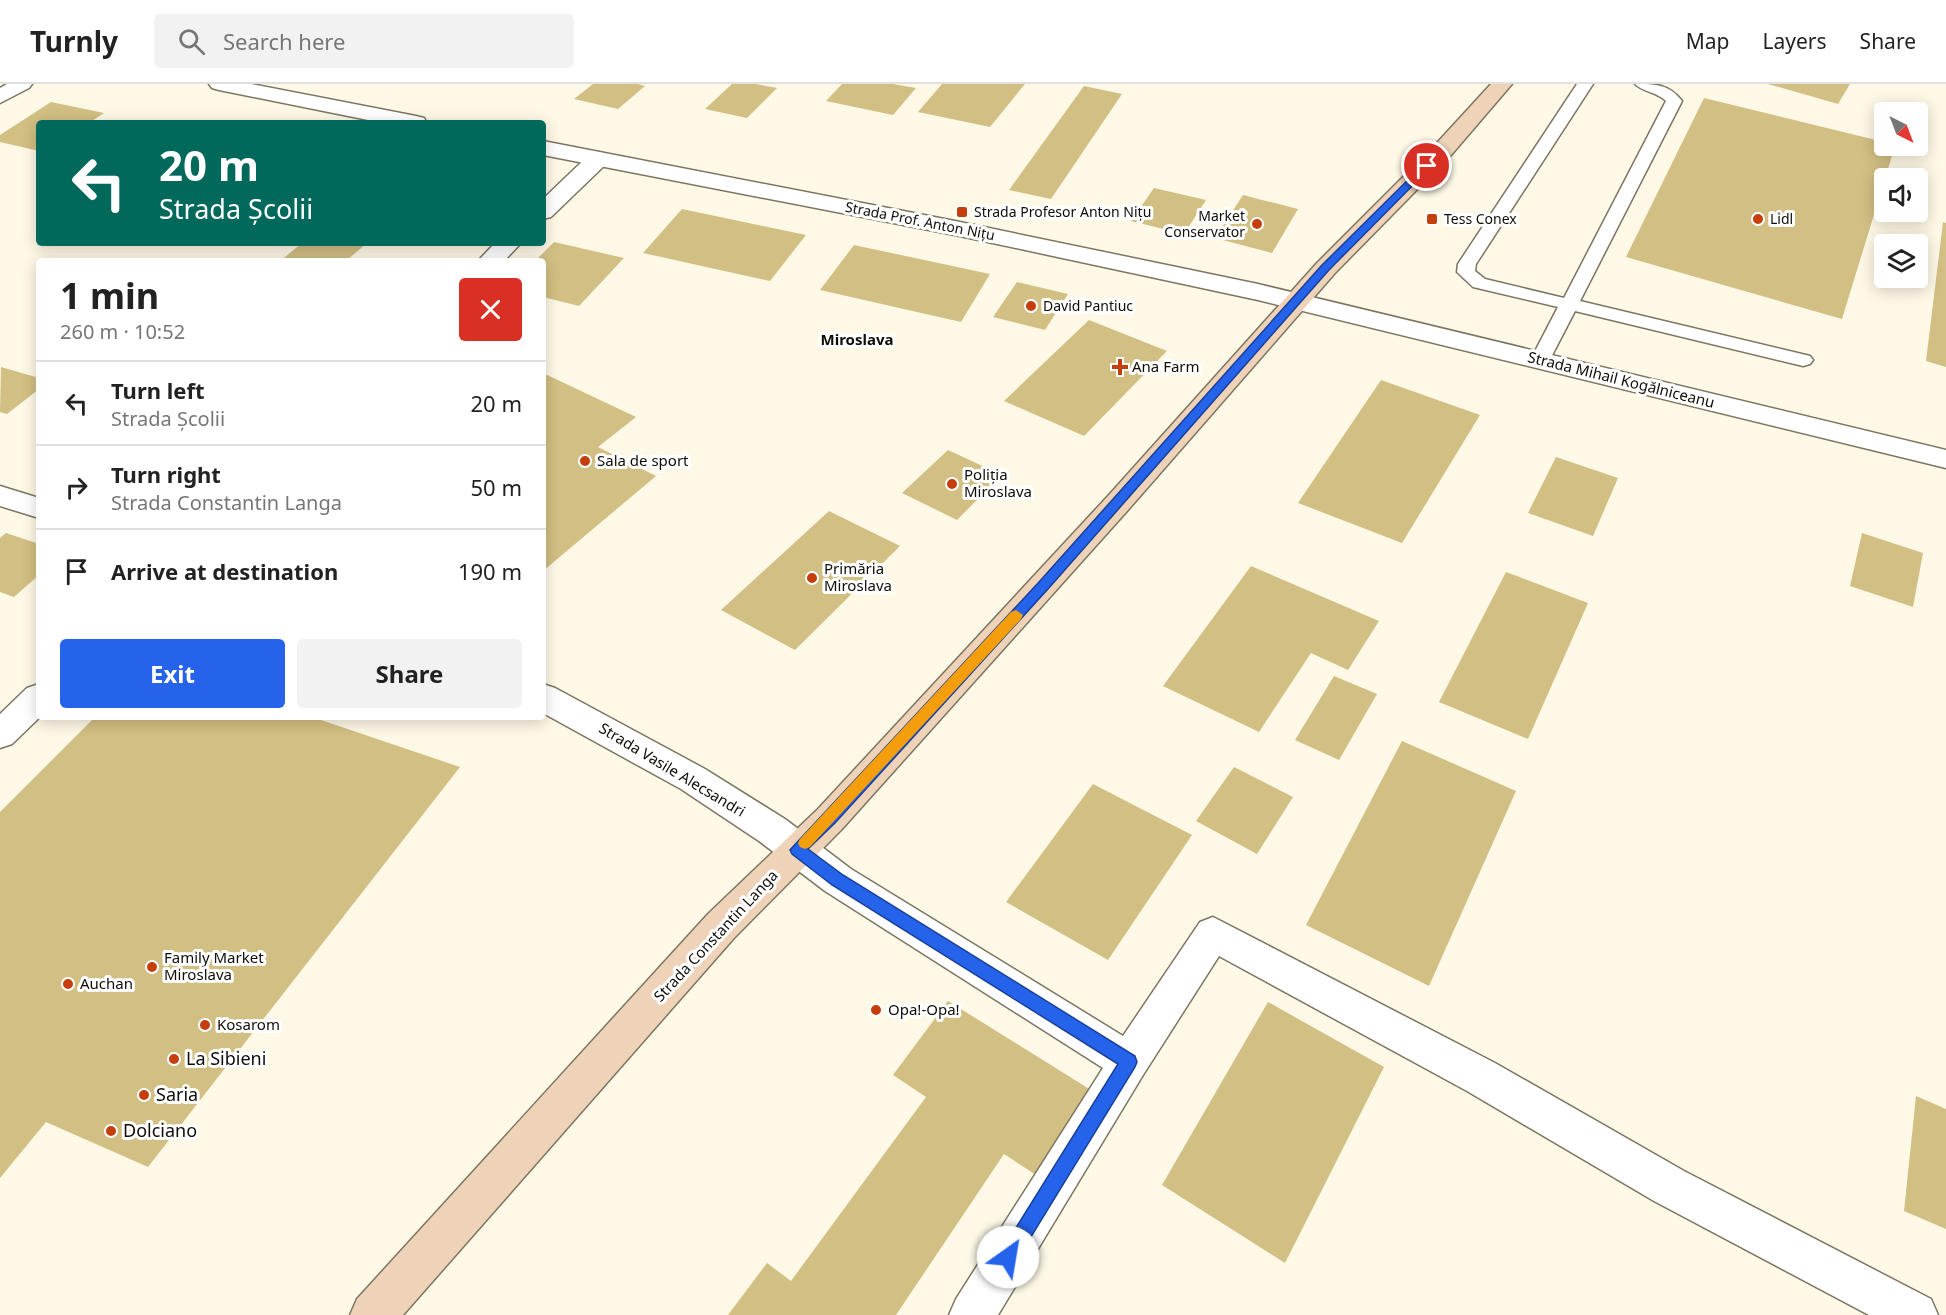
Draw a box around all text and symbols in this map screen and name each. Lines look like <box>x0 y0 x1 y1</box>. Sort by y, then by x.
search box <box>154 14 574 68</box>
text: Turnly <box>30 22 118 60</box>
icon: search <box>175 25 208 58</box>
text: Search here <box>223 26 345 56</box>
text: Map <box>1686 27 1730 55</box>
text: Layers <box>1763 27 1827 55</box>
text: Share <box>1860 27 1916 55</box>
north arrow <box>1874 102 1928 156</box>
map controls <box>1874 102 1928 288</box>
text: 20 m <box>159 136 259 193</box>
pin <box>1401 140 1452 191</box>
icon: left <box>60 144 138 222</box>
icon: arrive <box>1410 149 1443 182</box>
button: sound <box>1874 168 1928 222</box>
text: Strada Școlii <box>159 190 313 227</box>
street label: Strada Prof. Anton Nițu <box>844 197 996 244</box>
place label: Strada Profesor Anton Nițu <box>974 202 1151 221</box>
marker: Strada Profesor Anton Nițu <box>955 205 969 219</box>
place label: Market Conservator <box>1164 206 1245 241</box>
place label: Tess Conex <box>1444 209 1517 228</box>
place label: Lidl <box>1770 209 1793 228</box>
marker: Tess Conex <box>1425 212 1439 226</box>
marker: Lidl <box>1751 212 1765 226</box>
marker: Market Conservator <box>1250 217 1264 231</box>
button: layers <box>1874 234 1928 288</box>
text: 1 min <box>60 271 159 320</box>
button: close <box>459 278 522 341</box>
place label: David Pantiuc <box>1043 296 1133 315</box>
marker: David Pantiuc <box>1024 299 1038 313</box>
text: 260 m · 10:52 <box>60 318 185 345</box>
district label: Miroslava <box>821 329 893 349</box>
street label: Strada Mihail Kogălniceanu <box>1526 346 1717 412</box>
place label: Ana Farm <box>1132 356 1200 376</box>
marker: Ana Farm <box>1113 360 1127 374</box>
text: Turn left <box>111 375 205 405</box>
icon: left <box>60 387 93 420</box>
text: 20 m <box>471 388 522 418</box>
text: Strada Școlii <box>111 405 225 432</box>
place label: Sala de sport <box>597 450 689 470</box>
marker: Sala de sport <box>578 454 592 468</box>
text: Turn right <box>111 459 221 489</box>
place label: Poliția Miroslava <box>964 464 1032 501</box>
icon: right <box>60 471 93 504</box>
text: 50 m <box>471 472 522 502</box>
marker: Poliția Miroslava <box>945 477 959 491</box>
text: Strada Constantin Langa <box>111 489 342 516</box>
icon: arrive <box>60 555 93 588</box>
text: Arrive at destination <box>111 556 338 586</box>
text: 190 m <box>458 556 522 586</box>
place label: Primăria Miroslava <box>824 558 892 595</box>
marker: Primăria Miroslava <box>805 571 819 585</box>
button: Exit <box>60 639 285 708</box>
button: Share <box>297 639 522 708</box>
street label: Strada Vasile Alecsandri <box>596 718 749 821</box>
street label: Strada Constantin Langa <box>649 865 782 1005</box>
place label: Family Market Miroslava <box>164 947 264 984</box>
marker: Family Market Miroslava <box>145 960 159 974</box>
place label: Auchan <box>80 973 133 993</box>
marker: Auchan <box>61 977 75 991</box>
place label: Opa!-Opa! <box>888 999 960 1019</box>
marker: Opa!-Opa! <box>869 1003 883 1017</box>
place label: Kosarom <box>217 1014 280 1034</box>
marker: Kosarom <box>198 1018 212 1032</box>
place label: La Sibieni <box>186 1046 266 1070</box>
marker: La Sibieni <box>167 1052 181 1066</box>
place label: Saria <box>156 1082 198 1106</box>
marker: Saria <box>137 1088 151 1102</box>
place label: Dolciano <box>123 1118 197 1142</box>
marker: Dolciano <box>104 1124 118 1138</box>
position arrow <box>976 1225 1040 1289</box>

